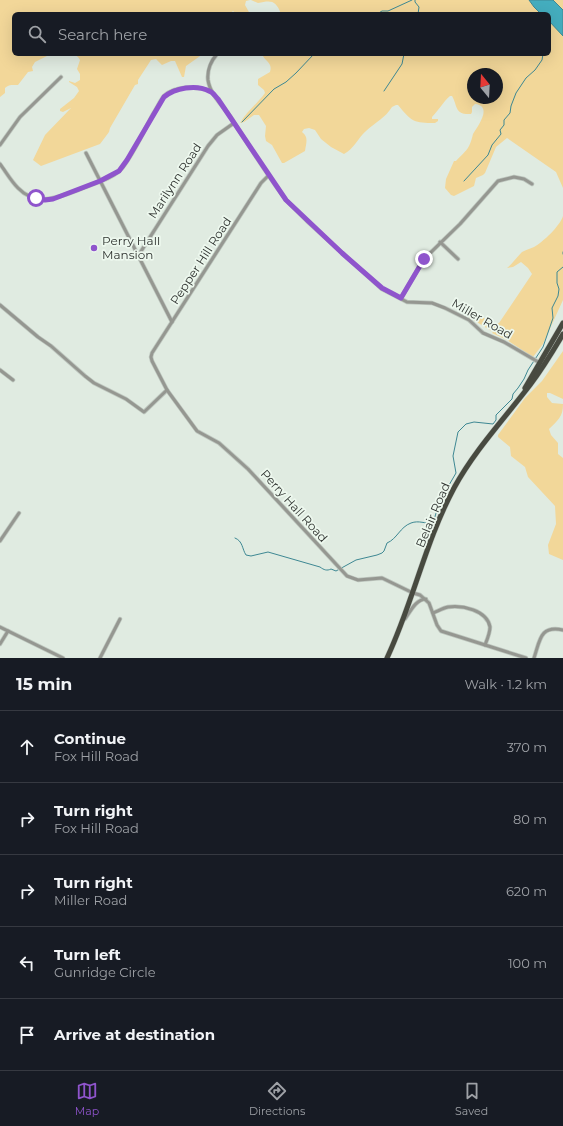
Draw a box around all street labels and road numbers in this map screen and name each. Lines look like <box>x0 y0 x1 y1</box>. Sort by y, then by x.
street label: Marilynn Road <box>145 140 205 221</box>
street label: Pepper Hill Road <box>167 214 234 307</box>
street label: Miller Road <box>449 295 515 342</box>
street label: Perry Hall Road <box>258 466 331 545</box>
street label: Belair Road <box>412 480 453 550</box>

